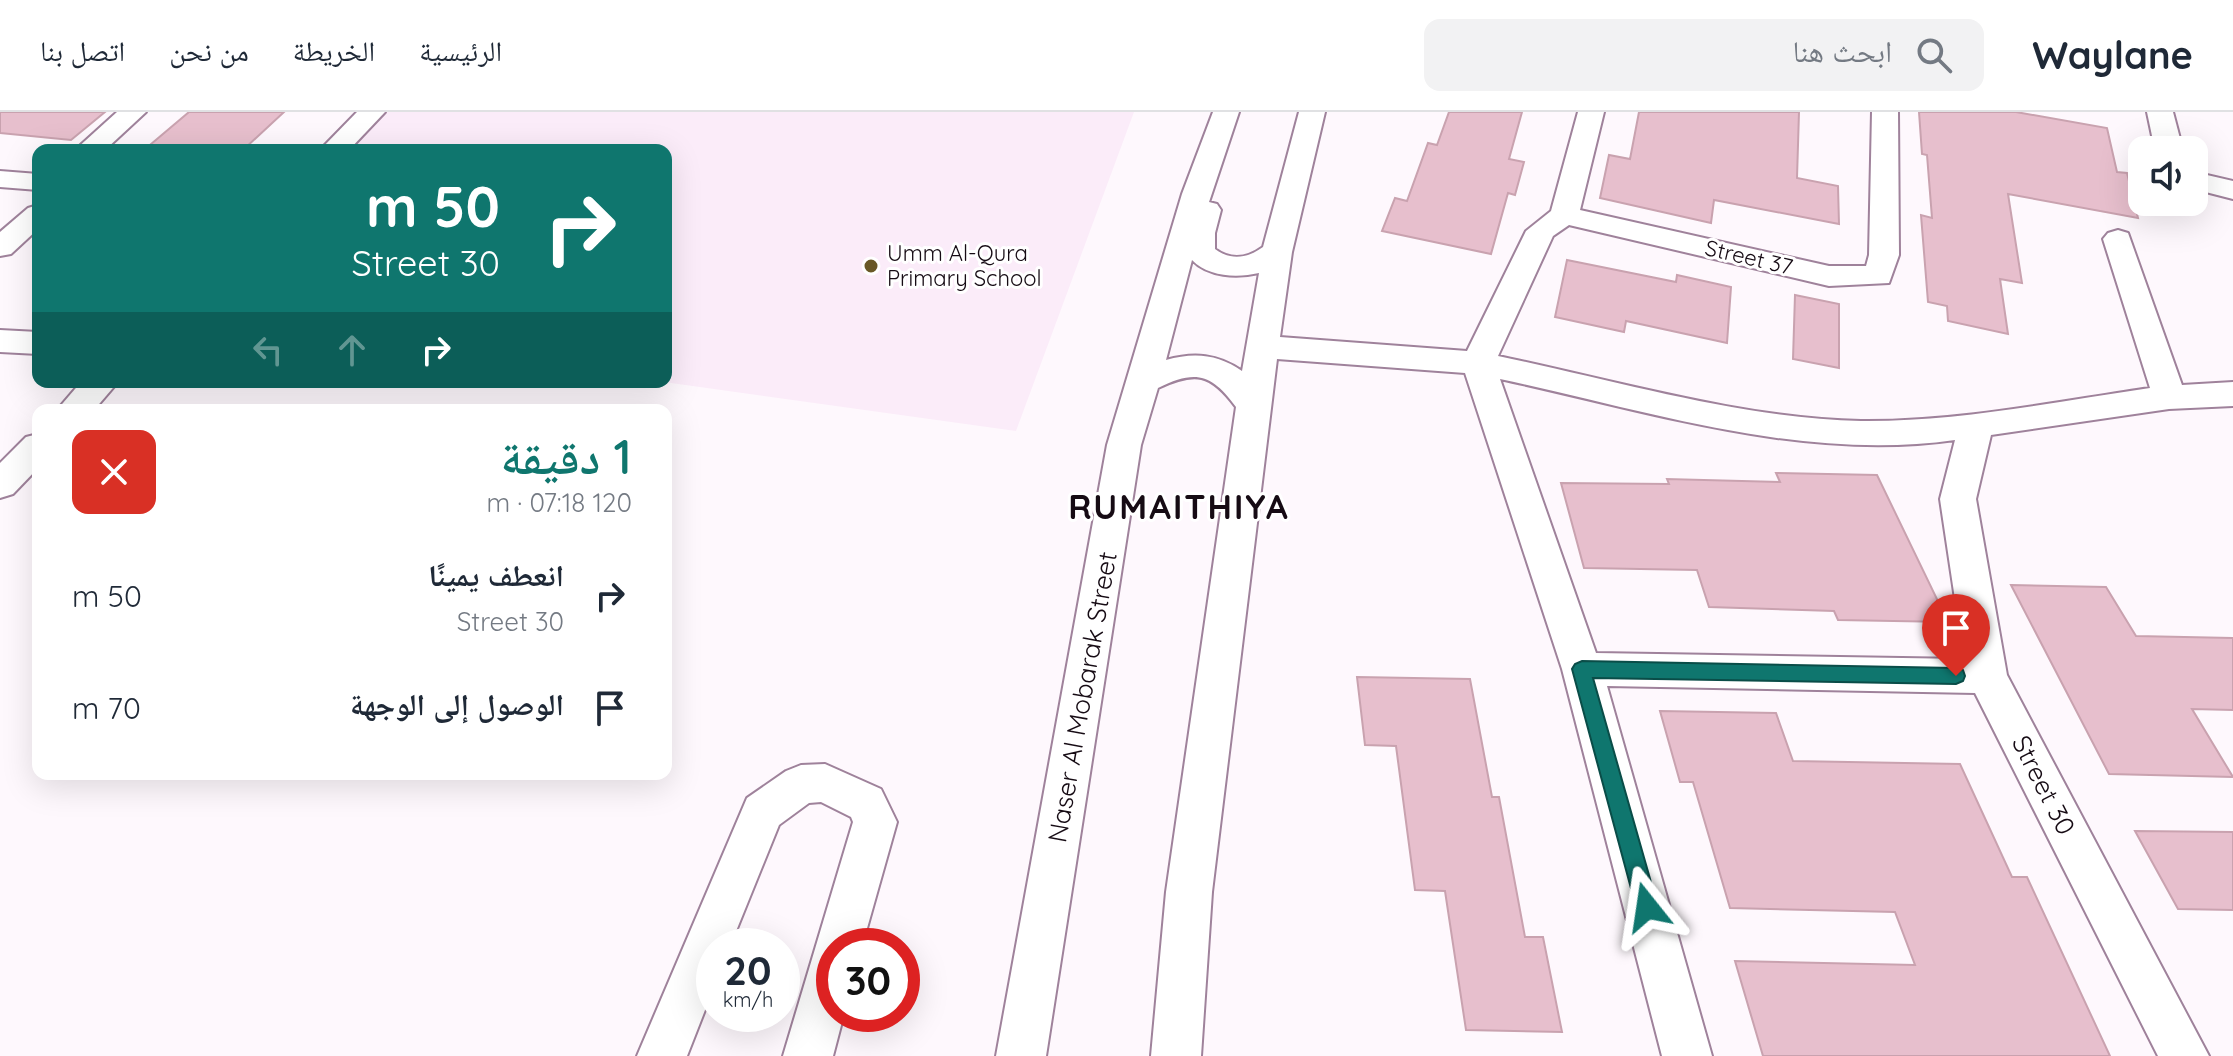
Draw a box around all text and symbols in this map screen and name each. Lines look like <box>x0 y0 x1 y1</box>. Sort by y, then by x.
search box <box>1424 19 1984 91</box>
text: Waylane <box>2032 31 2193 79</box>
text: ابحث هنا <box>1792 32 1892 70</box>
text: اتصل بنا <box>40 33 125 68</box>
text: من نحن <box>169 33 249 68</box>
text: الخريطة <box>293 33 375 68</box>
text: الرئيسية <box>419 33 502 68</box>
icon: search <box>1912 33 1956 77</box>
map controls <box>2128 136 2208 216</box>
button: sound <box>2128 136 2208 216</box>
text: 50 m <box>366 171 500 241</box>
icon: right <box>528 176 632 280</box>
street label: Street 37 <box>1703 233 1795 281</box>
place label: Umm Al-Qura Primary School <box>887 239 1042 292</box>
text: Street 30 <box>351 240 500 285</box>
marker: Umm Al-Qura Primary School <box>862 257 880 275</box>
icon: left <box>246 328 290 372</box>
icon: ahead <box>330 328 374 372</box>
icon: right <box>414 328 458 372</box>
text: 1 دقيقة <box>501 426 632 486</box>
button: close <box>72 430 156 514</box>
district label: RUMAITHIYA <box>1068 485 1290 528</box>
text: 120 m · 07:18 <box>487 486 632 519</box>
street label: Naser Al Mobarak Street <box>1040 549 1124 845</box>
text: انعطف يمينًا <box>428 556 564 594</box>
icon: right <box>588 574 632 618</box>
text: 50 m <box>72 577 142 615</box>
pin <box>1922 594 1990 676</box>
text: Street 30 <box>457 605 564 638</box>
icon: arrive <box>1934 606 1978 650</box>
text: الوصول إلى الوجهة <box>350 685 564 723</box>
icon: arrive <box>588 686 632 730</box>
text: 70 m <box>72 689 141 727</box>
street label: Street 30 <box>2005 730 2083 840</box>
position arrow <box>1605 865 1689 949</box>
speed limit sign: 30 <box>816 928 920 1032</box>
text: 20 <box>724 945 772 995</box>
text: km/h <box>723 987 773 1012</box>

